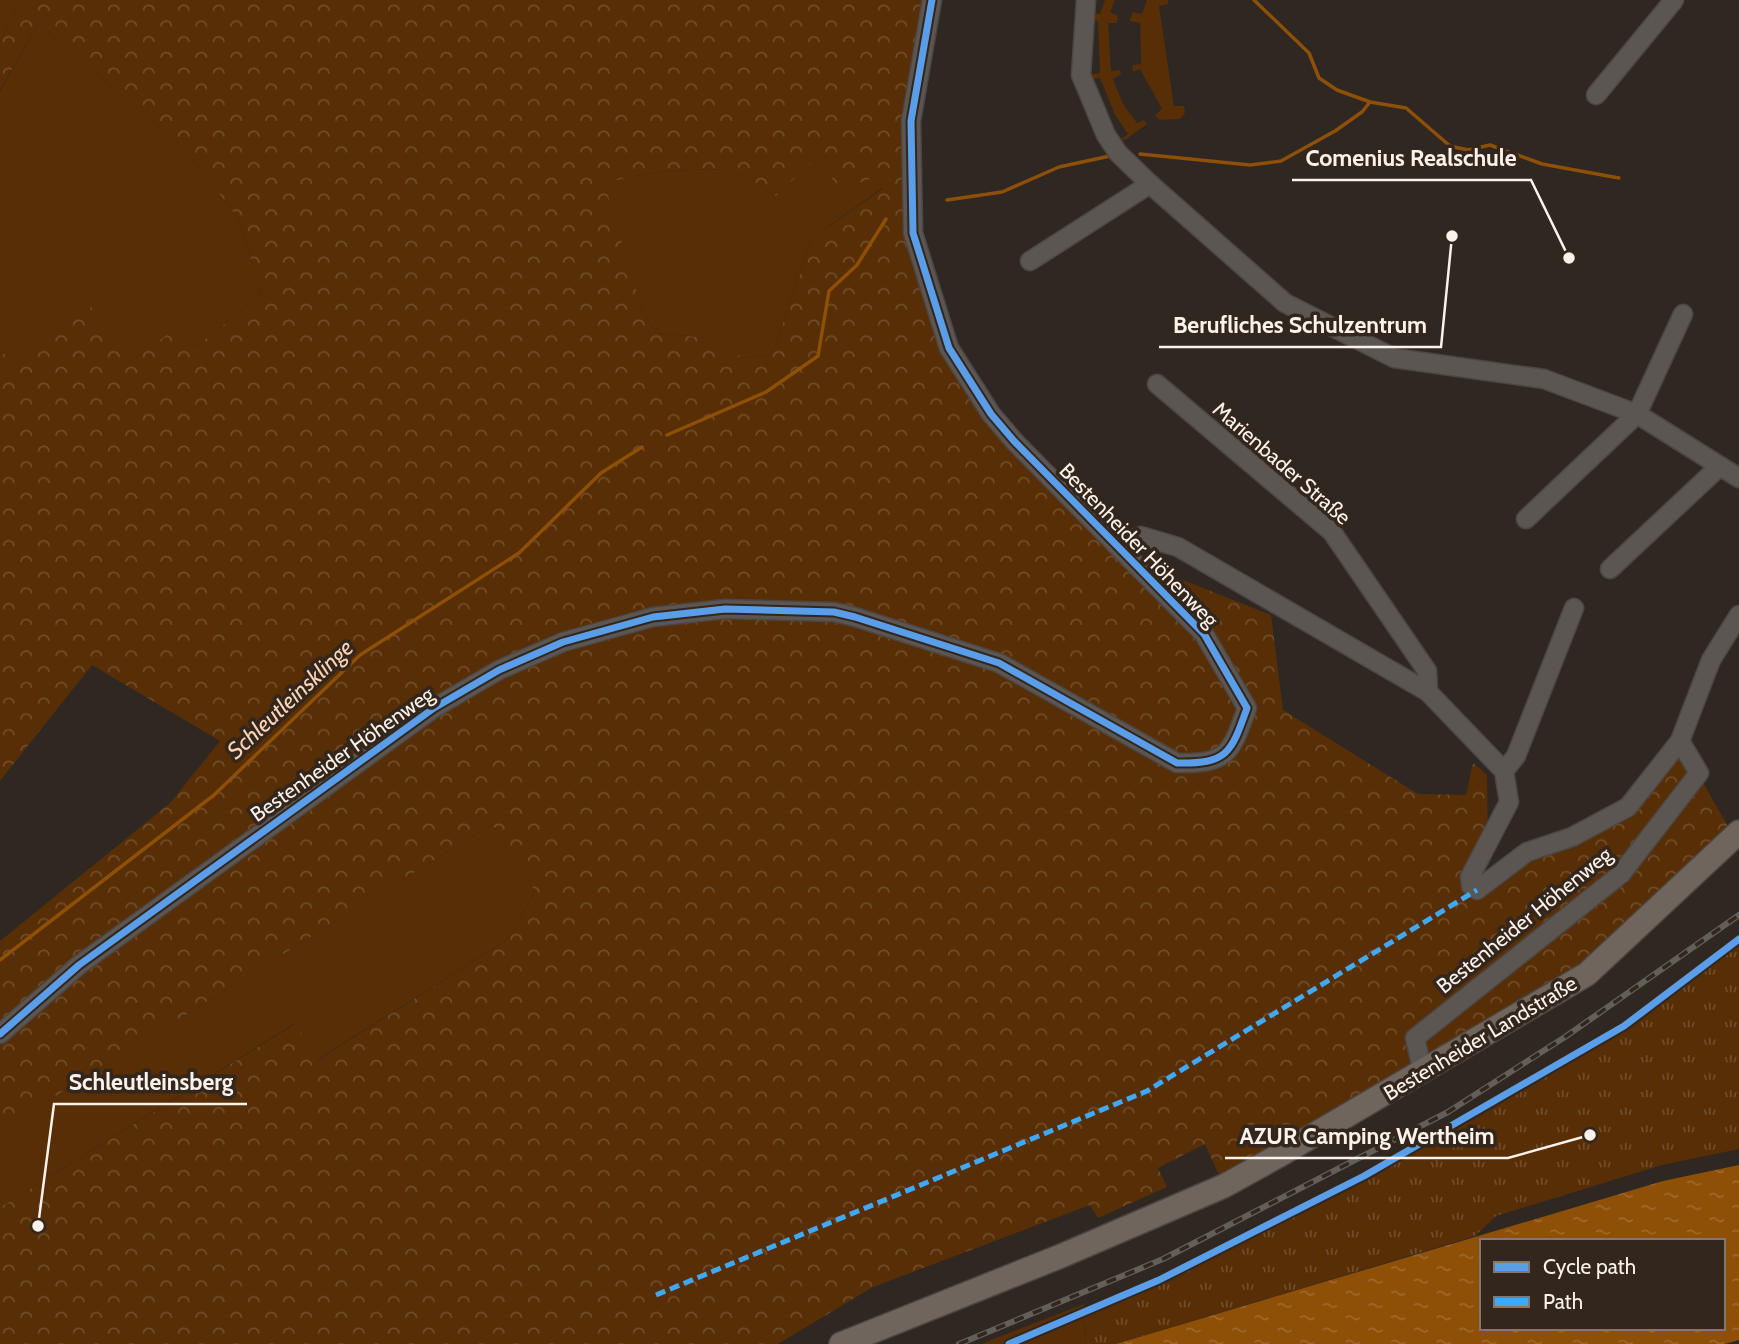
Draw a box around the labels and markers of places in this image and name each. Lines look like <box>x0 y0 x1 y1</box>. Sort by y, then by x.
callout: Comenius Realschule <box>1292 136 1531 180</box>
callout: Berufliches Schulzentrum <box>1159 303 1441 347</box>
callout: Schleutleinsberg <box>54 1060 247 1104</box>
callout: AZUR Camping Wertheim <box>1225 1114 1508 1158</box>

